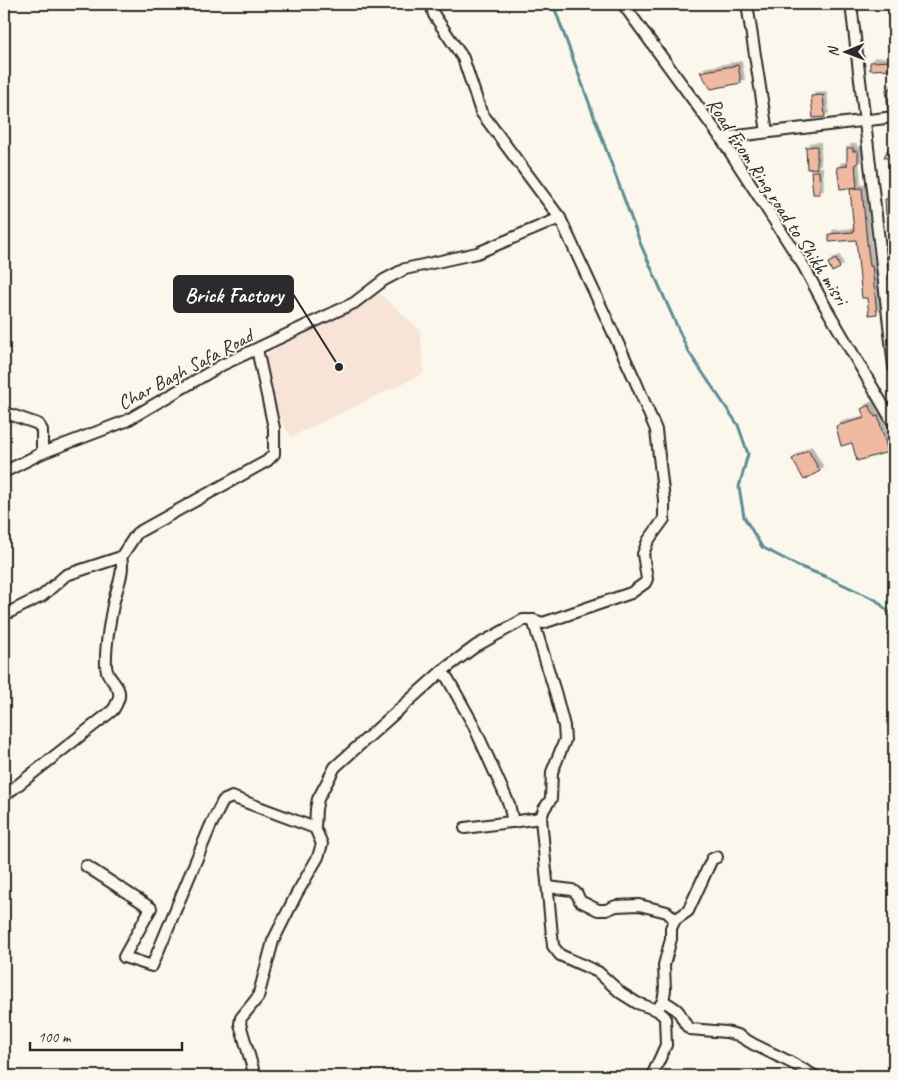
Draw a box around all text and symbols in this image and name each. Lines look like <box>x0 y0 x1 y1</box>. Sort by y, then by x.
north arrow <box>820 28 870 78</box>
text: N <box>825 45 842 57</box>
street label: Road From Ring road to Shikh misri <box>701 93 855 312</box>
callout: Brick Factory <box>174 276 293 312</box>
text: Brick Factory <box>185 282 285 308</box>
street label: Char Bagh Safa Road <box>113 322 260 416</box>
scale bar <box>30 1020 182 1052</box>
text: 100 m <box>38 1028 72 1047</box>

